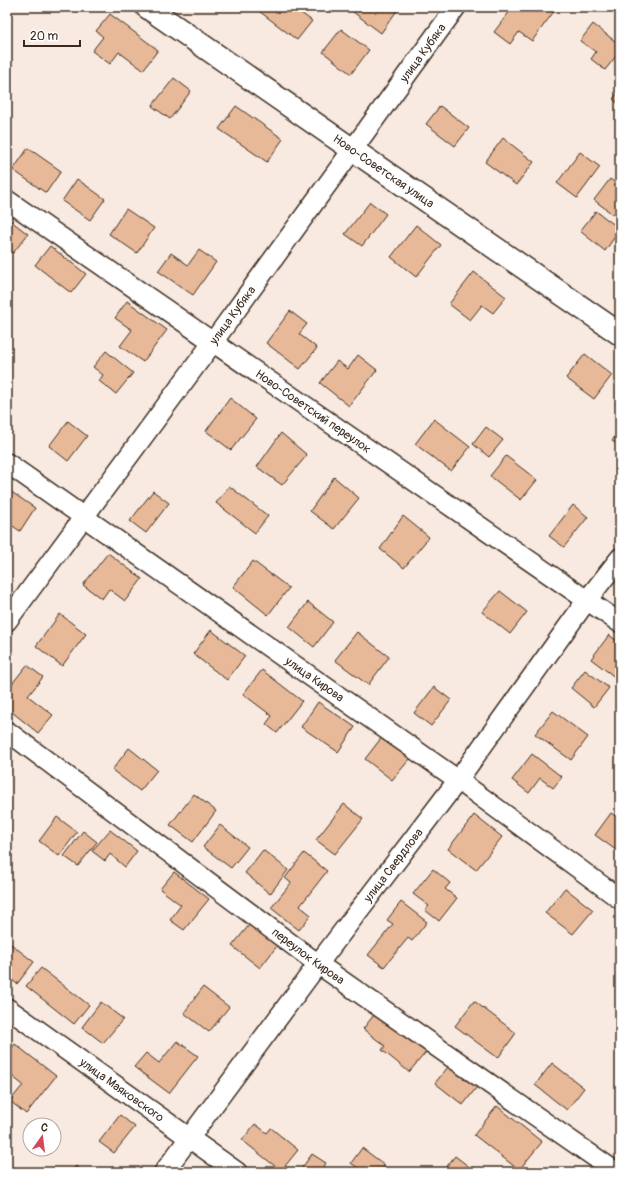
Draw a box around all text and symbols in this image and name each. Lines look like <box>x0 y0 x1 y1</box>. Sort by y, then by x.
street label: улица Кубяка <box>396 20 449 86</box>
scale bar <box>24 22 80 48</box>
text: 20 m <box>30 29 59 44</box>
street label: Ново-Советская улица <box>330 131 437 211</box>
street label: улица Кубяка <box>206 283 259 348</box>
street label: Ново-Советский переулок <box>253 366 374 456</box>
street label: улица Кирова <box>282 653 347 705</box>
street label: улица Свердлова <box>360 825 426 906</box>
street label: переулок Кирова <box>269 925 348 988</box>
street label: улица Маяковского <box>76 1054 167 1125</box>
north arrow <box>22 1117 62 1157</box>
text: С <box>39 1121 49 1135</box>

